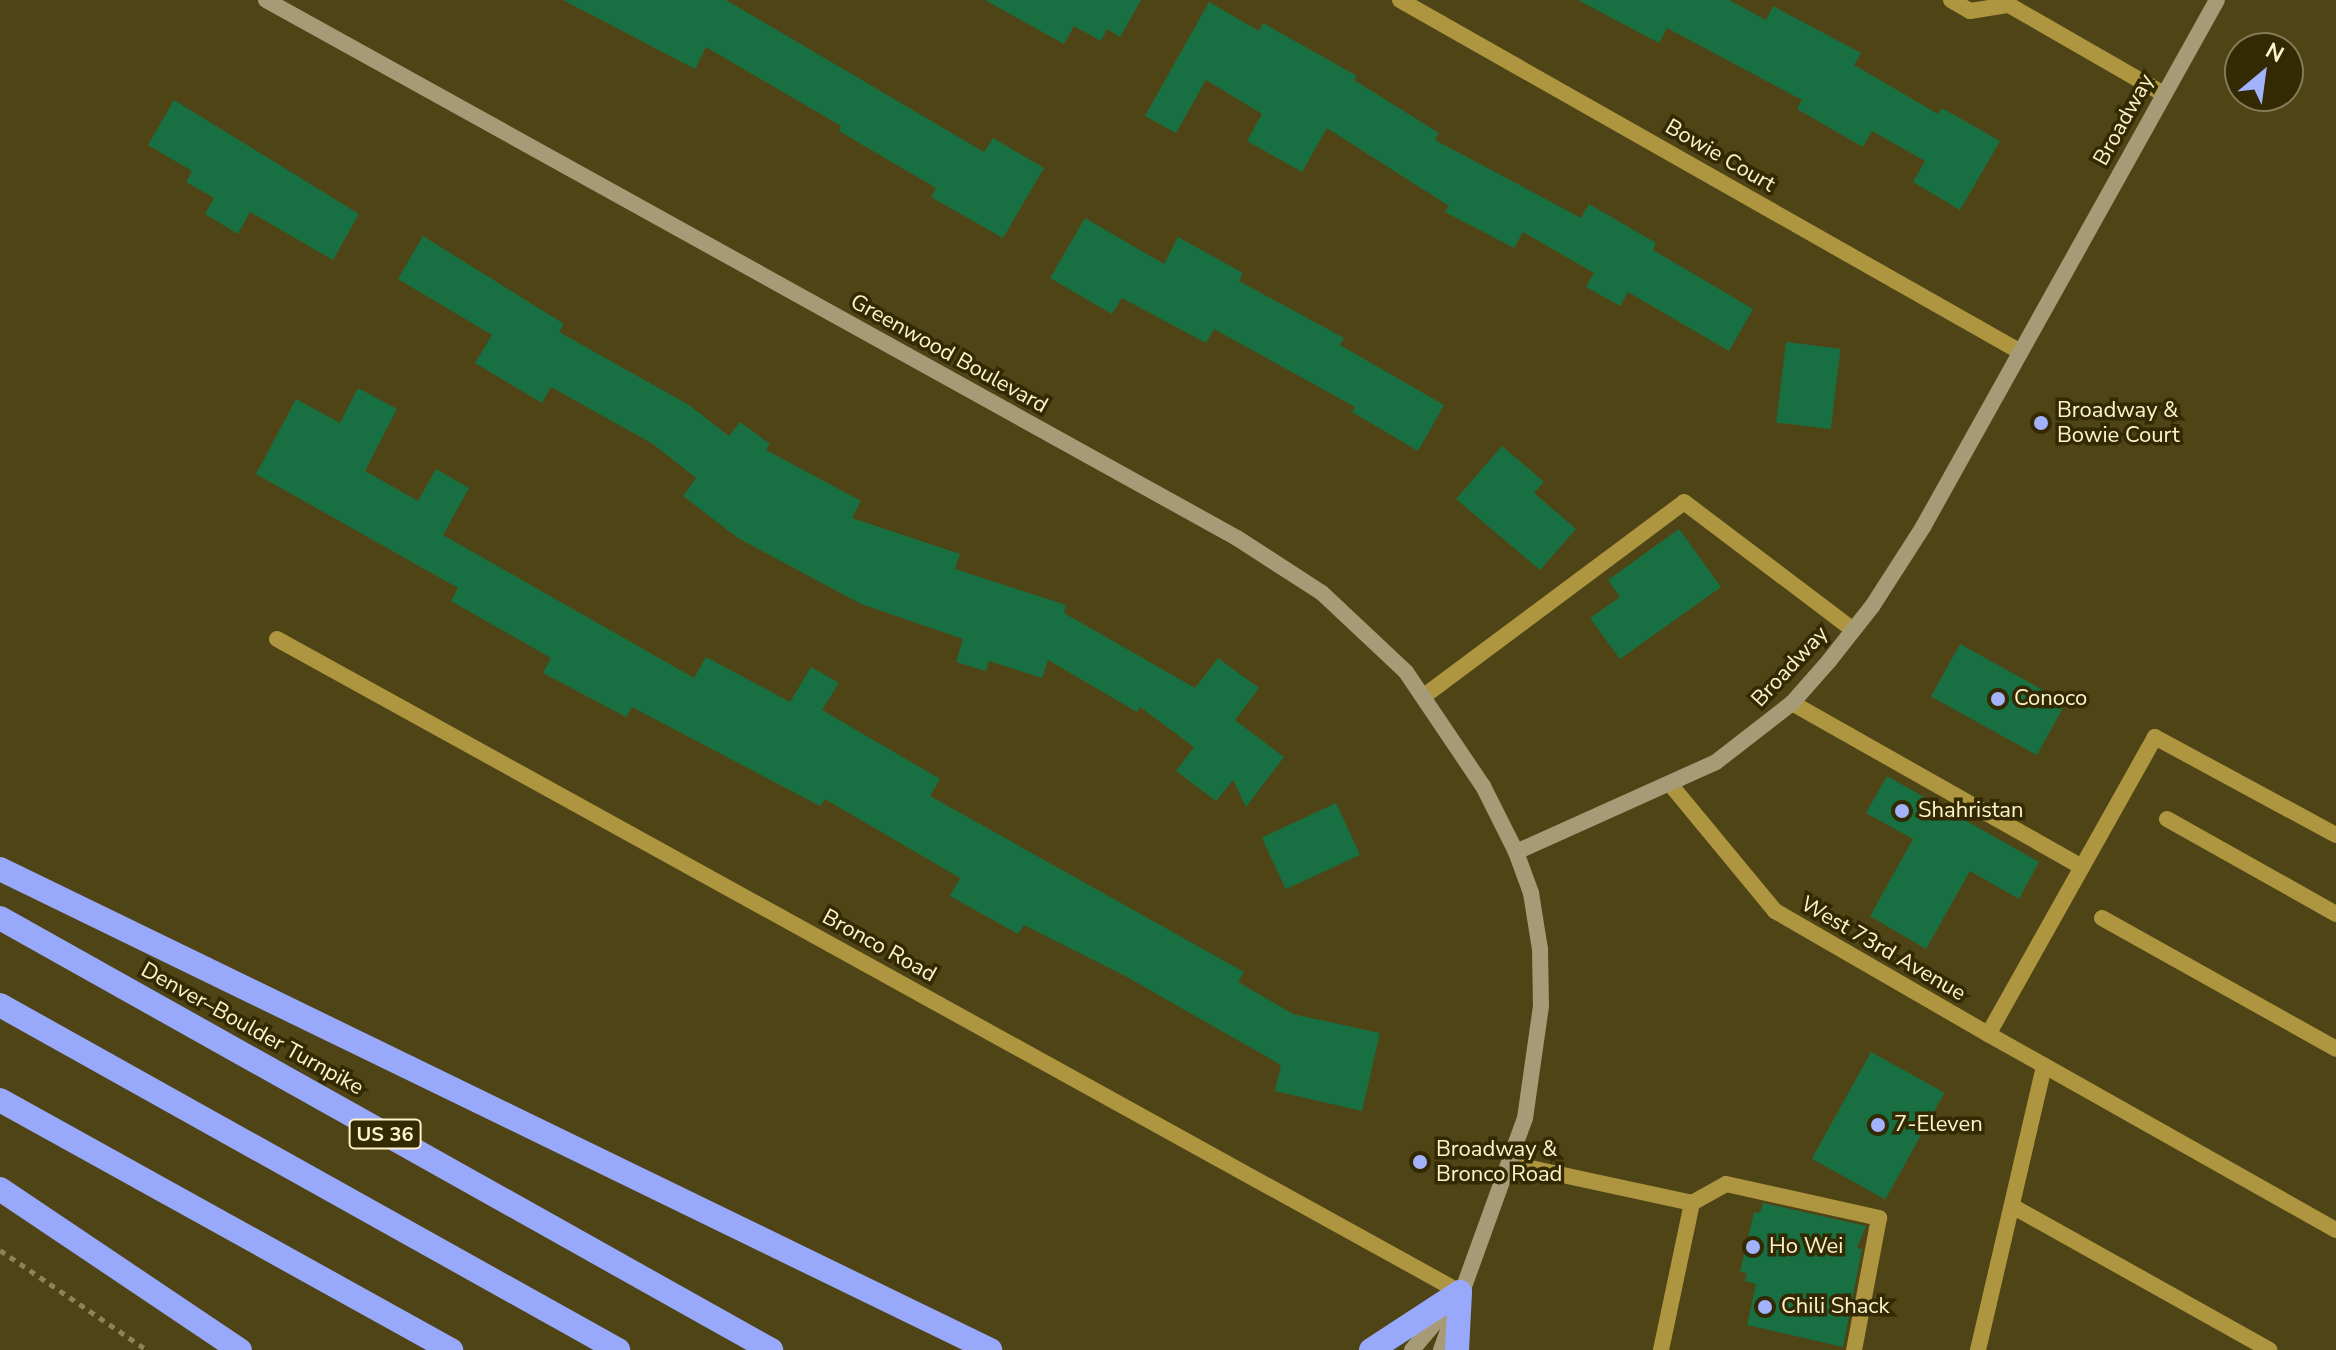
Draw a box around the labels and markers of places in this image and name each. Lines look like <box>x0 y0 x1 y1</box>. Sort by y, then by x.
place label: Broadway & Bowie Court <box>2057 397 2180 448</box>
marker: Broadway & Bowie Court <box>2032 414 2050 432</box>
place label: Conoco <box>2014 686 2087 712</box>
marker: Conoco <box>1989 690 2007 708</box>
place label: Shahristan <box>1918 798 2023 824</box>
marker: Shahristan <box>1893 802 1911 820</box>
place label: 7-Eleven <box>1894 1112 1983 1138</box>
marker: 7-Eleven <box>1869 1116 1887 1134</box>
place label: Broadway & Bronco Road <box>1436 1136 1562 1188</box>
marker: Broadway & Bronco Road <box>1411 1153 1429 1171</box>
place label: Ho Wei <box>1769 1234 1843 1260</box>
marker: Ho Wei <box>1744 1238 1762 1256</box>
place label: Chili Shack <box>1781 1294 1890 1320</box>
marker: Chili Shack <box>1756 1298 1774 1316</box>

